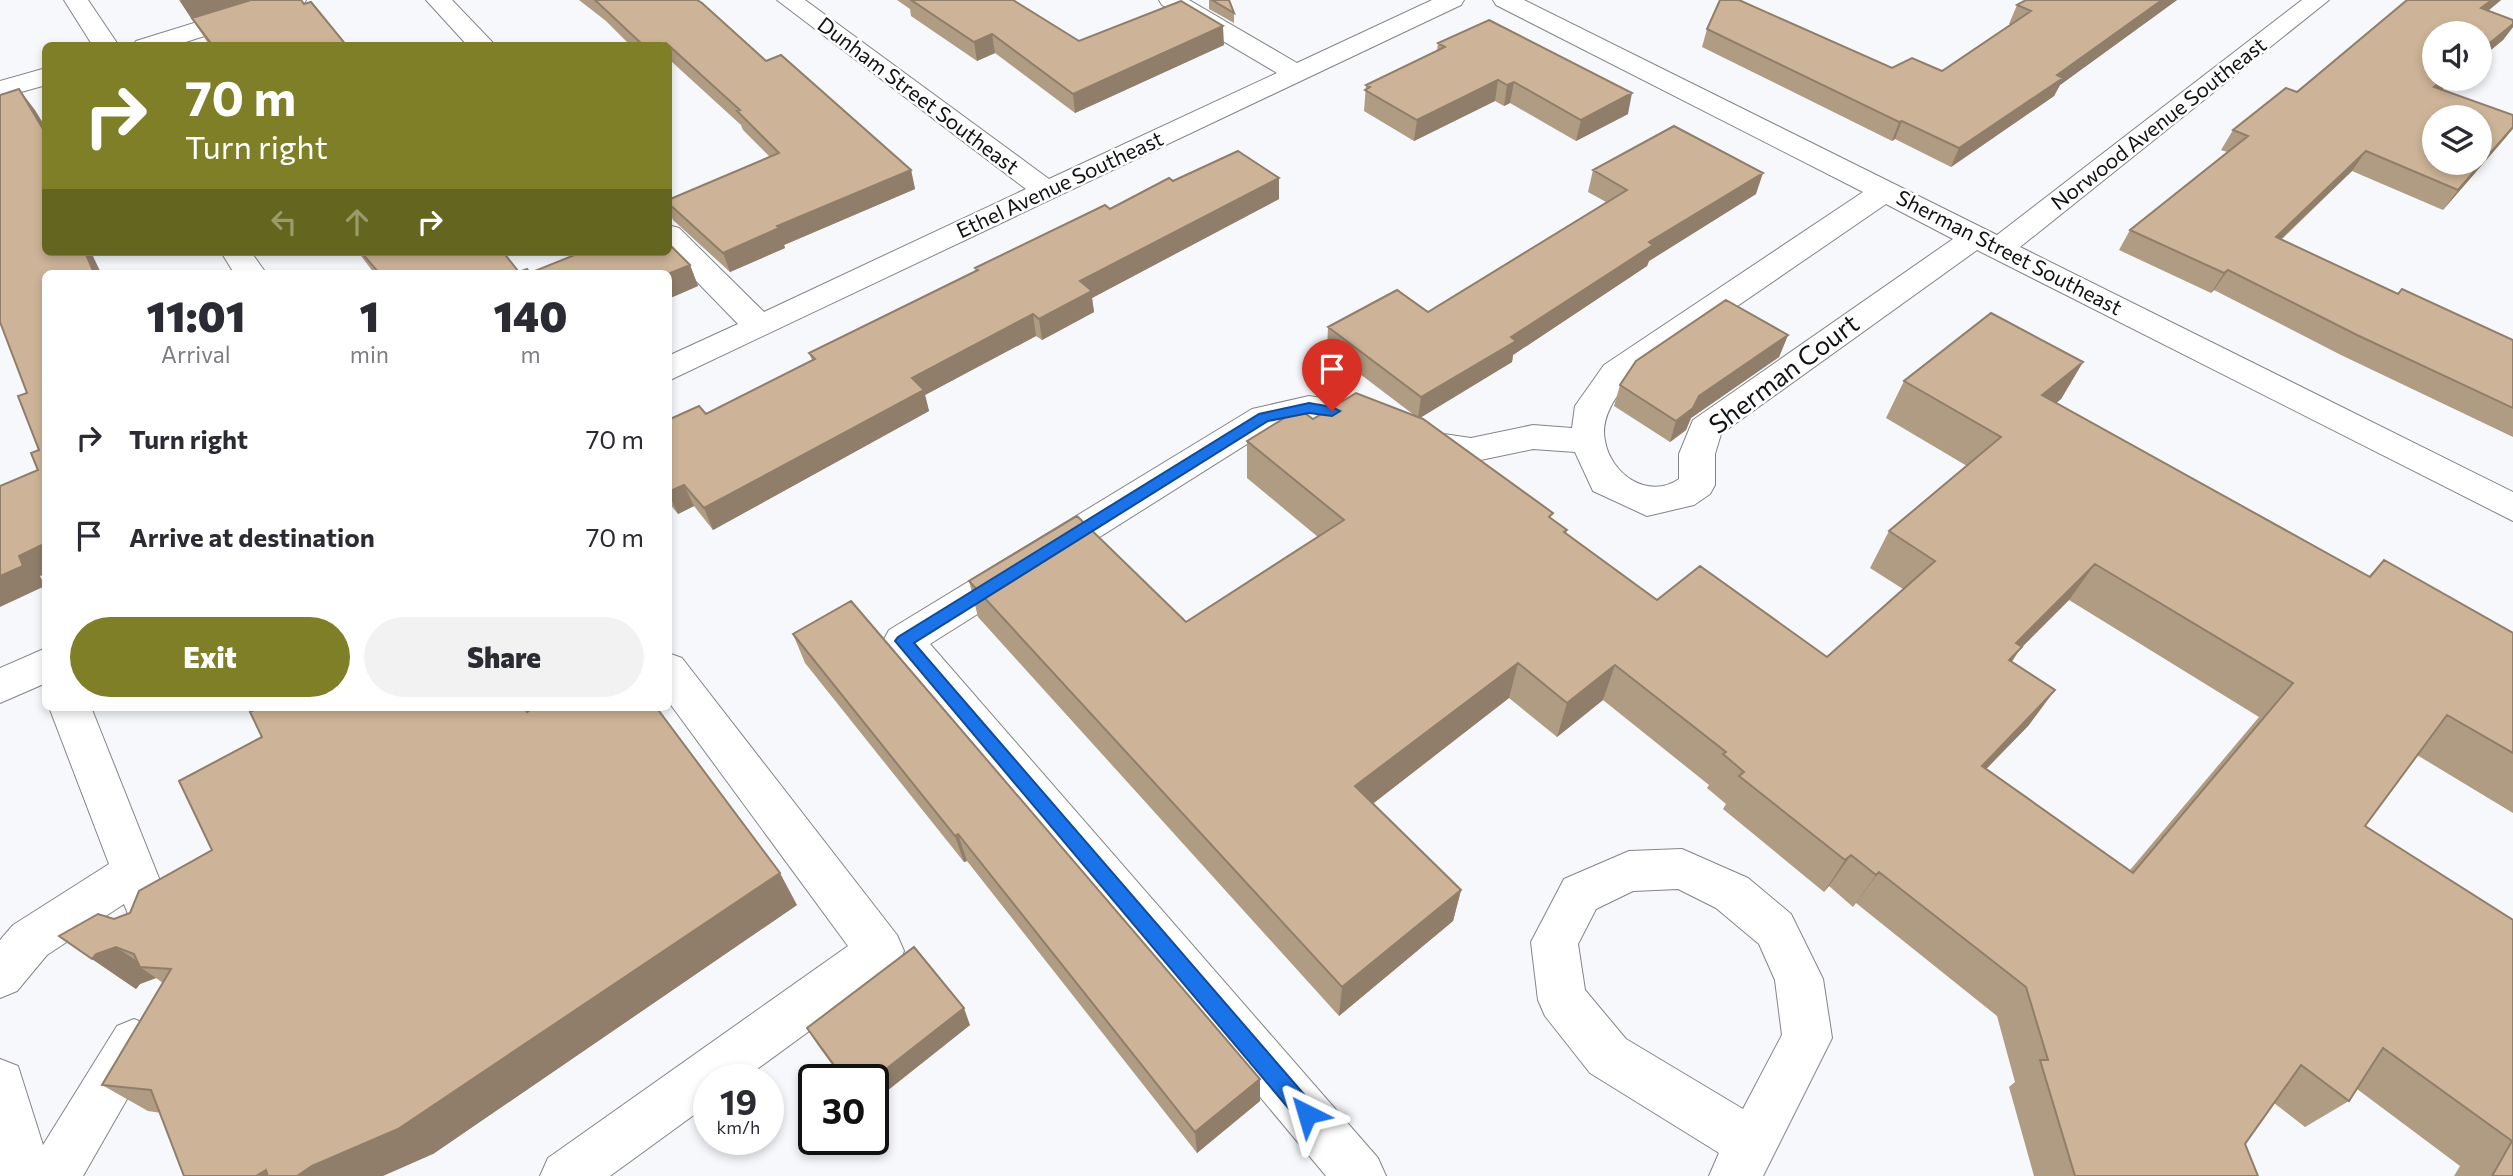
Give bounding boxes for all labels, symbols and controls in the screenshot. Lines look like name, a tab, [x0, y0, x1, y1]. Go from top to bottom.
street label: Dunham Street Southeast	[813, 11, 1024, 179]
map controls	[2422, 21, 2492, 175]
button: sound	[2422, 21, 2492, 91]
street label: Norwood Avenue Southeast	[2046, 31, 2271, 215]
text: 70 m	[185, 66, 296, 126]
icon: right	[70, 70, 161, 161]
button: layers	[2422, 105, 2492, 175]
street label: Ethel Avenue Southeast	[952, 125, 1167, 242]
text: Turn right	[185, 126, 328, 166]
street label: Sherman Street Southeast	[1893, 184, 2127, 320]
icon: left	[265, 203, 303, 241]
icon: ahead	[338, 203, 376, 241]
icon: right	[411, 203, 449, 241]
text: 11:01	[147, 289, 245, 341]
text: 1	[360, 289, 379, 341]
text: 140	[494, 289, 567, 341]
street label: Sherman Court	[1702, 306, 1864, 439]
pin	[1302, 339, 1362, 411]
text: Arrival	[161, 340, 231, 368]
text: min	[350, 340, 389, 368]
text: m	[520, 340, 541, 368]
icon: arrive	[1313, 350, 1351, 388]
icon: right	[70, 419, 108, 457]
text: Turn right	[129, 423, 248, 454]
text: 70 m	[586, 423, 644, 454]
icon: arrive	[70, 517, 108, 555]
text: Arrive at destination	[129, 521, 375, 552]
text: 70 m	[586, 521, 644, 552]
button: Exit	[70, 617, 350, 697]
button: Share	[364, 617, 644, 697]
speed limit sign: 30	[798, 1064, 889, 1155]
position arrow	[1270, 1077, 1344, 1151]
text: 19	[720, 1079, 757, 1122]
text: km/h	[717, 1116, 760, 1138]

